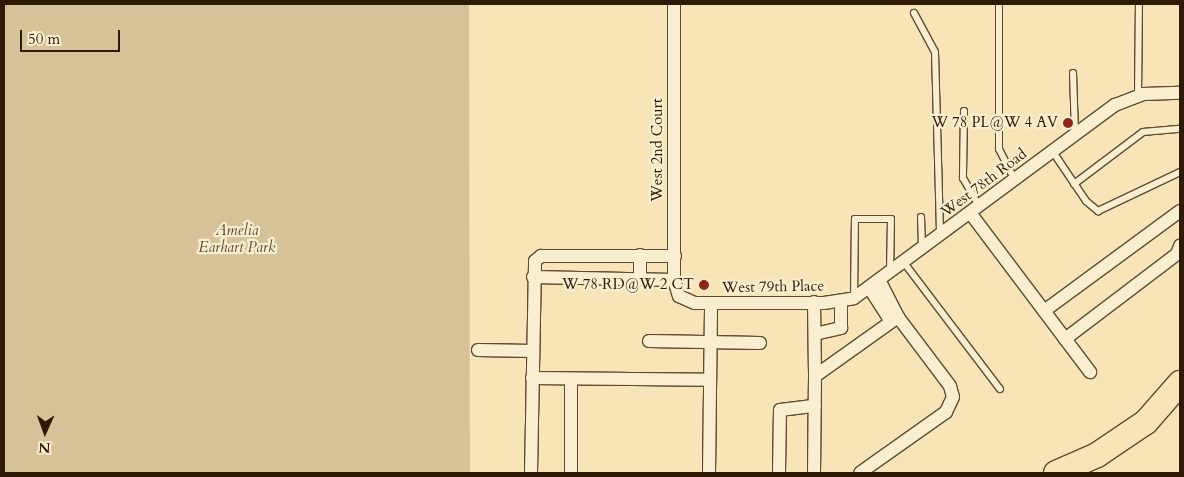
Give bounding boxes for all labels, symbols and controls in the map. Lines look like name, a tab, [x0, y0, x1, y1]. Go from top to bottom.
scale bar	[22, 20, 122, 52]
text: 50 m	[28, 29, 60, 49]
street label: West 2nd Court	[649, 98, 667, 202]
place label: W 78 PL@W 4 AV	[931, 114, 1058, 132]
marker: W 78 PL@W 4 AV	[1062, 117, 1074, 129]
street label: West 78th Road	[938, 145, 1030, 221]
park label: Amelia Earhart Park	[199, 221, 275, 256]
place label: W 78 RD@W 2 CT	[562, 276, 694, 294]
street label: West 79th Place	[722, 277, 824, 297]
marker: W 78 RD@W 2 CT	[698, 279, 710, 291]
north arrow	[20, 407, 70, 457]
text: N	[38, 438, 51, 457]

